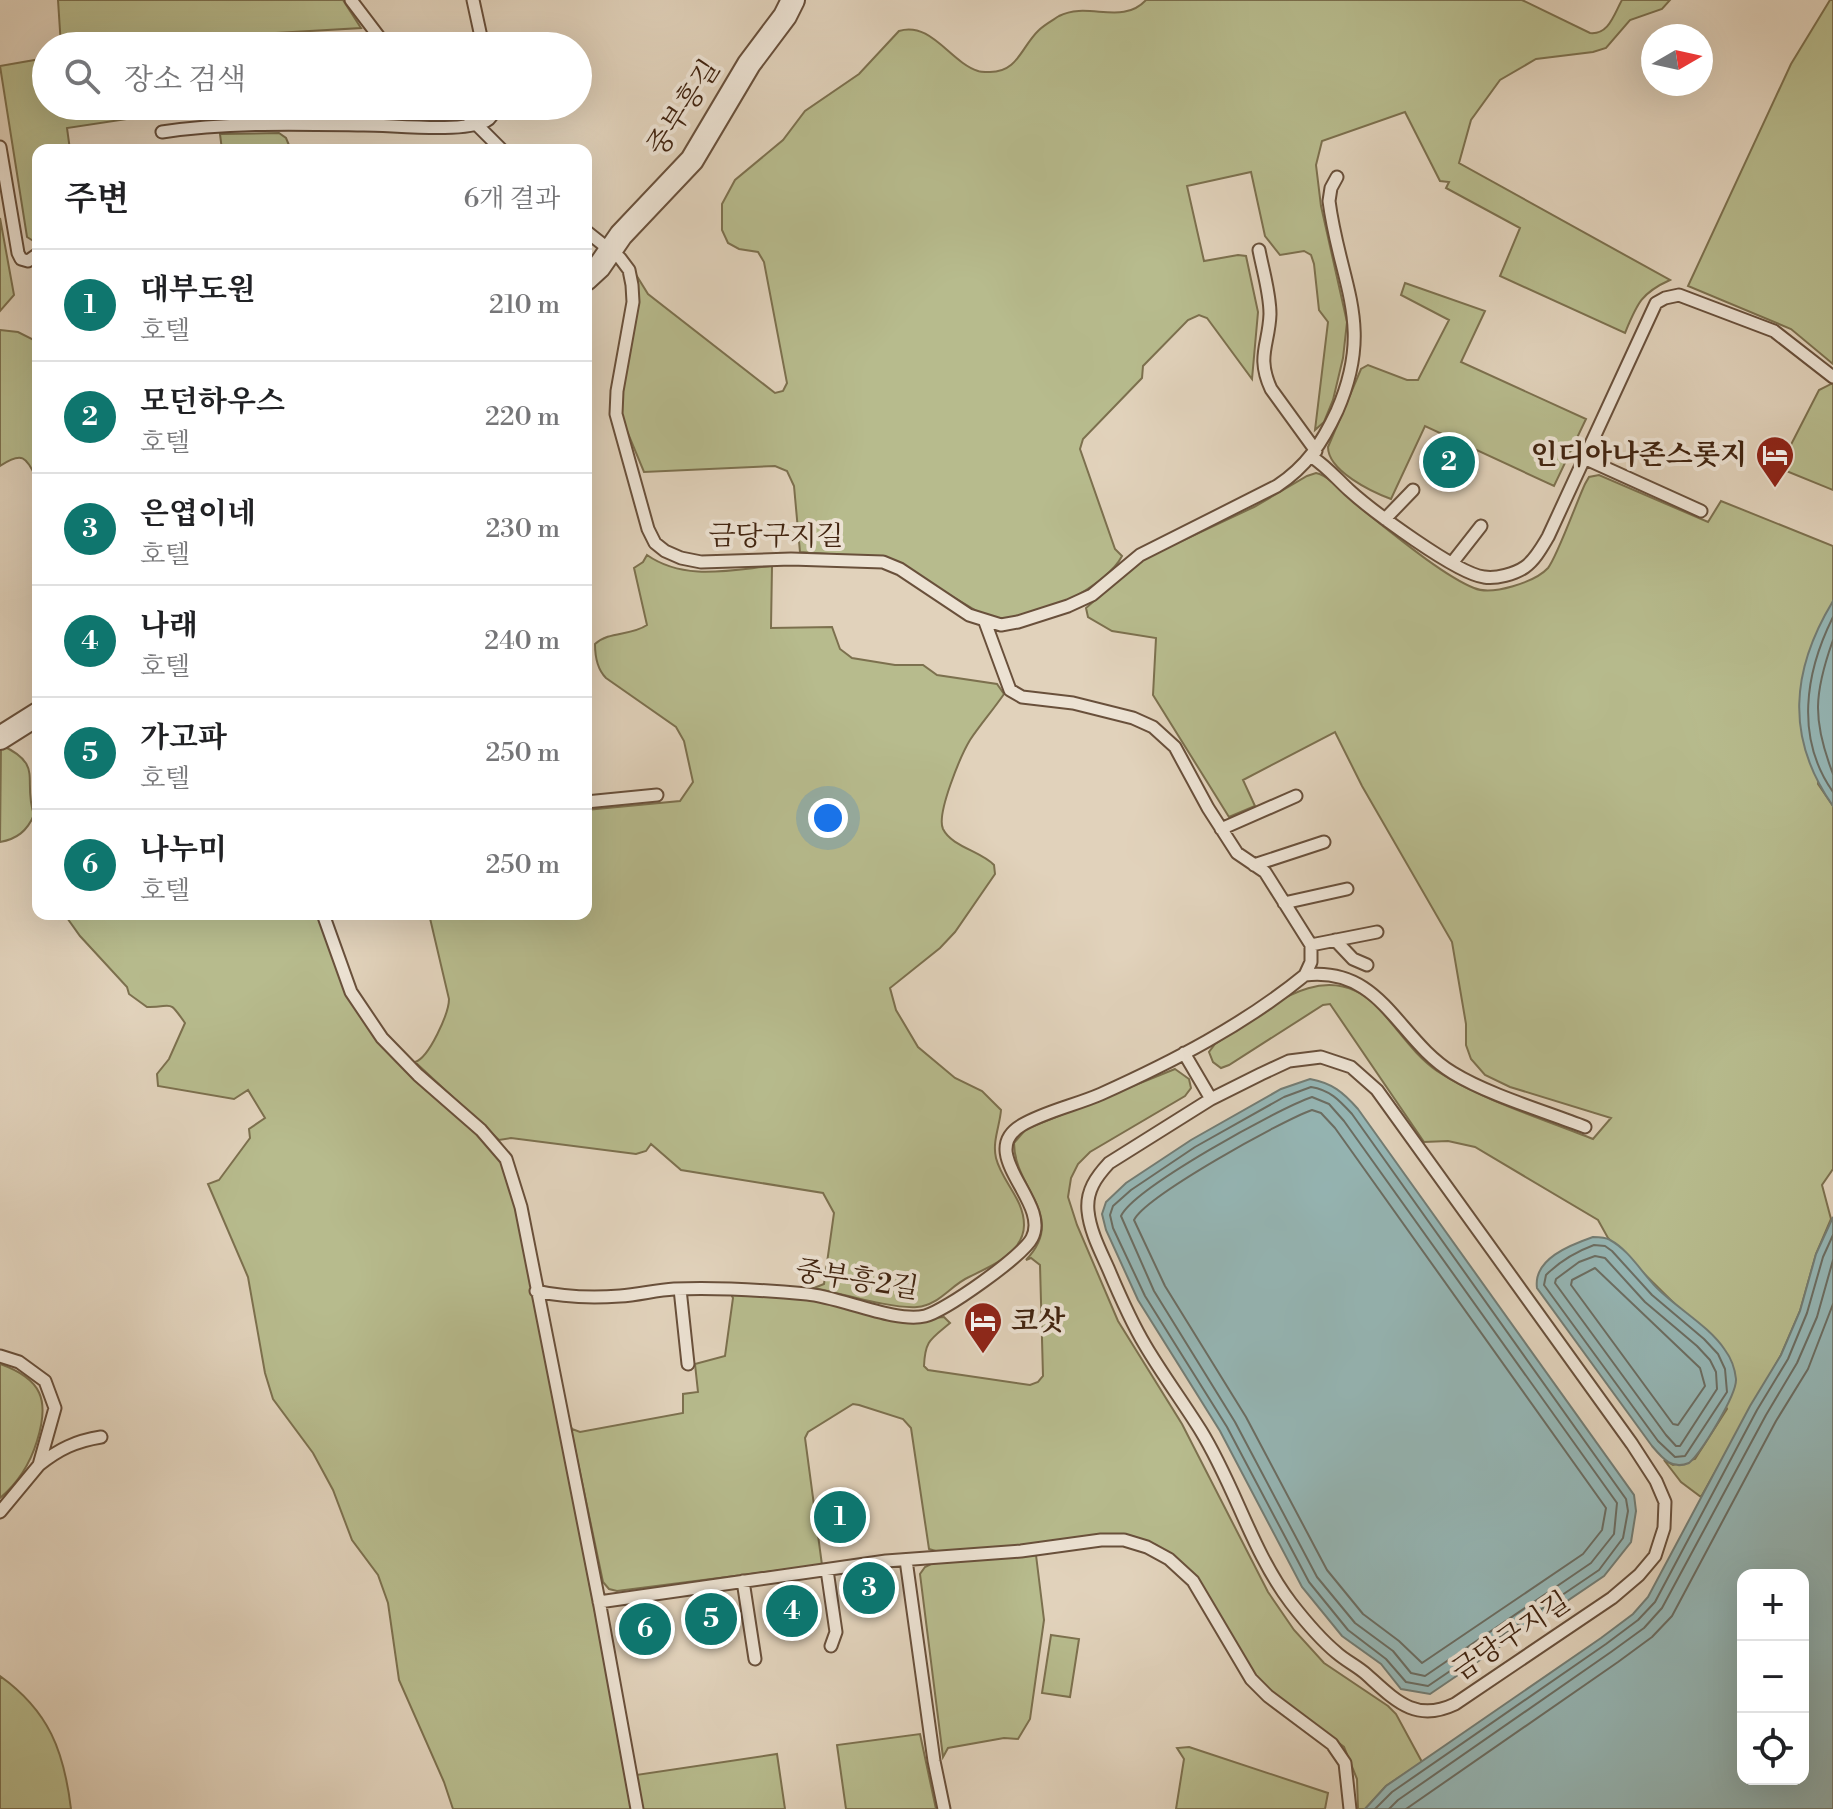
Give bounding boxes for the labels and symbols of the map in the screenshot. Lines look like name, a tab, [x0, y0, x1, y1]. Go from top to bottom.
north arrow	[1641, 24, 1713, 96]
street label: 중부흥길	[640, 53, 728, 163]
pin: 2	[1423, 432, 1475, 492]
hotel icon: 인디아나존스롯지	[1754, 434, 1796, 489]
place label: 인디아나존스롯지	[1531, 438, 1747, 473]
street label: 금당구지길	[708, 519, 844, 554]
your location	[808, 798, 848, 838]
street label: 중부흥2길	[793, 1253, 921, 1307]
hotel icon: 코삿	[962, 1300, 1004, 1355]
place label: 코삿	[1011, 1304, 1066, 1339]
pin: 1	[814, 1487, 866, 1547]
pin: 3	[843, 1558, 895, 1618]
pin: 4	[766, 1581, 818, 1641]
street label: 금당구지길	[1445, 1585, 1577, 1689]
pin: 5	[685, 1589, 737, 1649]
pin: 6	[619, 1599, 671, 1659]

